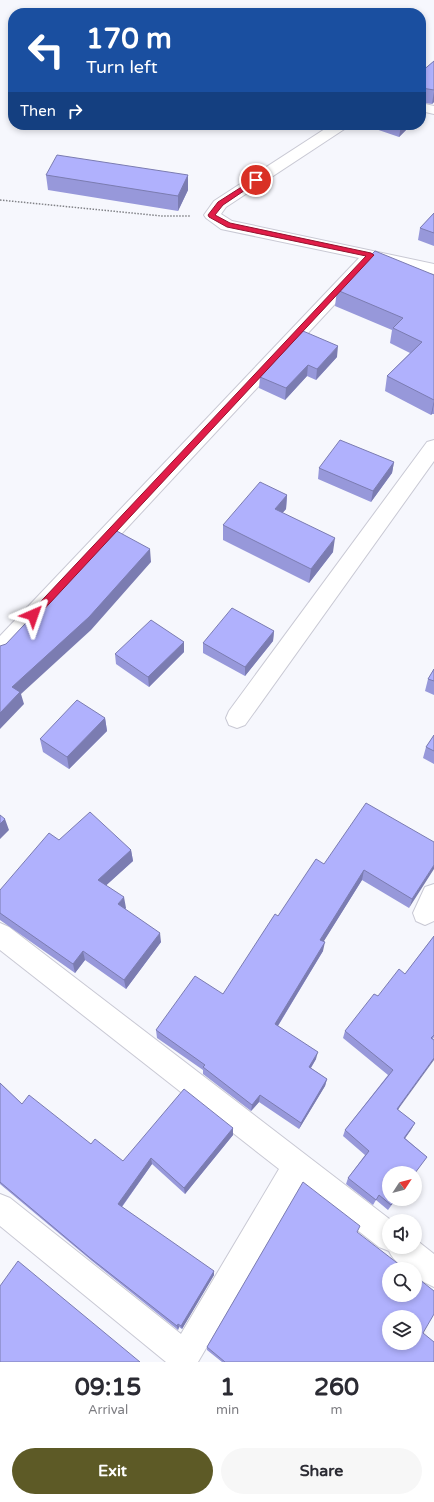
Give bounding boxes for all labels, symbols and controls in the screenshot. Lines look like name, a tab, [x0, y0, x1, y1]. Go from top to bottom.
text: 170 m	[86, 22, 172, 56]
icon: left	[20, 24, 72, 76]
text: Turn left	[86, 56, 158, 78]
icon: right	[64, 100, 86, 122]
text: Then	[20, 102, 56, 120]
pin	[239, 163, 273, 197]
icon: arrive	[245, 169, 267, 191]
position arrow	[12, 594, 54, 636]
north arrow	[382, 1166, 422, 1206]
map controls	[382, 1166, 422, 1350]
button: sound	[382, 1214, 422, 1254]
button: search	[382, 1262, 422, 1302]
button: layers	[382, 1310, 422, 1350]
text: 09:15	[75, 1373, 141, 1402]
text: 1	[220, 1373, 235, 1402]
text: 260	[314, 1373, 359, 1402]
text: Arrival	[88, 1402, 128, 1418]
text: min	[216, 1402, 239, 1418]
text: m	[331, 1402, 343, 1418]
button: Exit	[12, 1448, 213, 1494]
button: Share	[221, 1448, 422, 1494]

